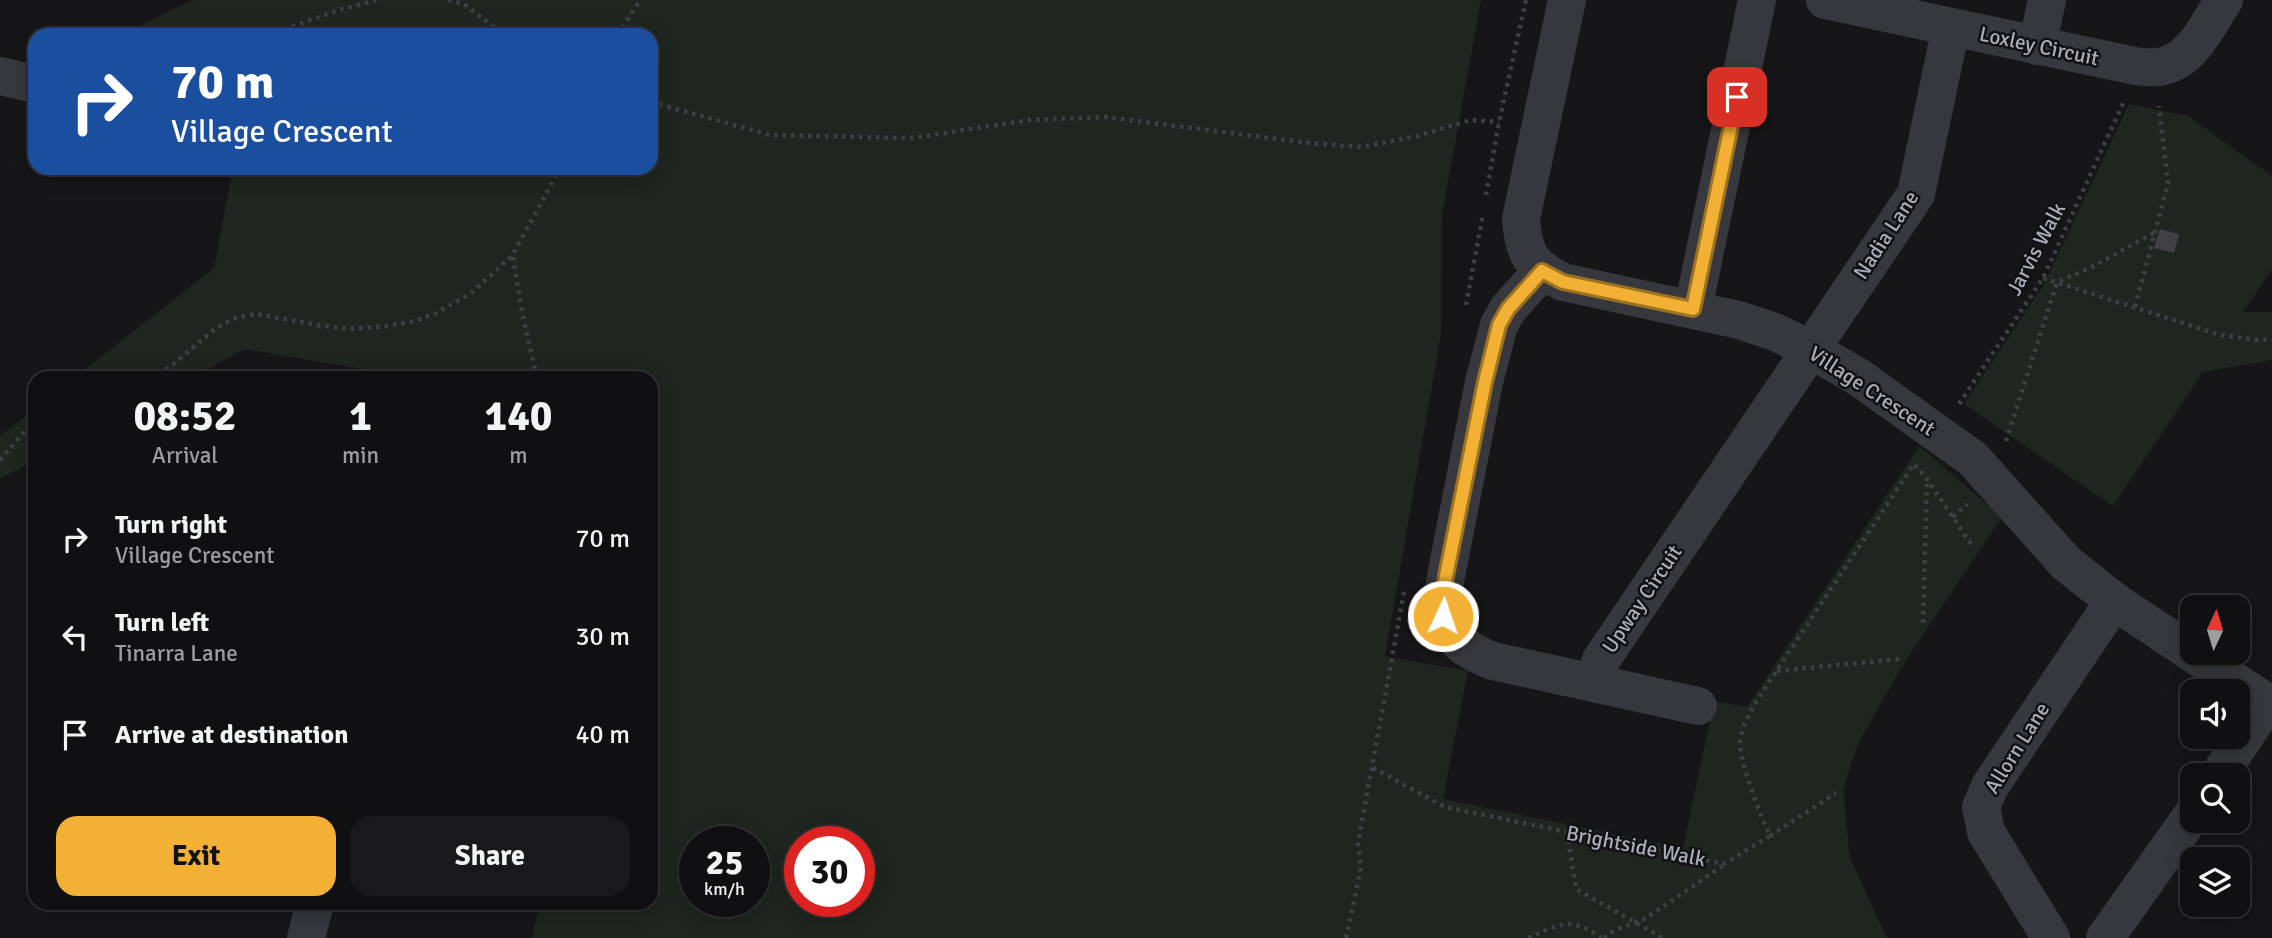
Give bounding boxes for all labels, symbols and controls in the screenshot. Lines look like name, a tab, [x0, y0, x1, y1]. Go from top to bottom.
street label: Loxley Circuit	[1977, 21, 2101, 71]
text: 70 m	[171, 52, 274, 112]
icon: right	[56, 56, 147, 147]
pin	[1707, 67, 1767, 127]
icon: arrive	[1718, 78, 1756, 116]
text: Village Crescent	[171, 112, 393, 151]
street label: Nadia Lane	[1848, 186, 1924, 284]
street label: Jarvis Walk	[2001, 198, 2071, 300]
street label: Village Crescent	[1804, 340, 1940, 442]
text: 08:52	[133, 391, 237, 442]
text: 1	[349, 391, 372, 442]
text: 140	[484, 391, 553, 442]
text: Arrival	[152, 441, 218, 470]
text: min	[342, 441, 379, 470]
text: m	[509, 441, 528, 470]
text: Turn right	[115, 509, 227, 541]
icon: right	[56, 520, 94, 558]
text: 70 m	[575, 523, 630, 555]
street label: Upway Circuit	[1596, 540, 1688, 658]
text: Village Crescent	[115, 541, 274, 570]
position arrow	[1406, 579, 1480, 653]
north arrow	[2180, 595, 2250, 665]
map controls	[2180, 595, 2250, 917]
text: Turn left	[115, 607, 209, 639]
icon: left	[56, 618, 94, 656]
text: 30 m	[575, 621, 630, 653]
text: Tinarra Lane	[115, 639, 238, 668]
button: sound	[2180, 679, 2250, 749]
street label: Allorn Lane	[1979, 698, 2055, 798]
icon: arrive	[56, 716, 94, 754]
text: Arrive at destination	[115, 719, 348, 751]
text: 40 m	[575, 719, 630, 751]
button: search	[2180, 763, 2250, 833]
button: Exit	[56, 816, 336, 896]
button: Share	[350, 816, 630, 896]
street label: Brightside Walk	[1564, 820, 1708, 872]
speed limit sign: 30	[784, 826, 875, 917]
text: 25	[706, 841, 743, 884]
button: layers	[2180, 847, 2250, 917]
text: km/h	[704, 878, 745, 900]

